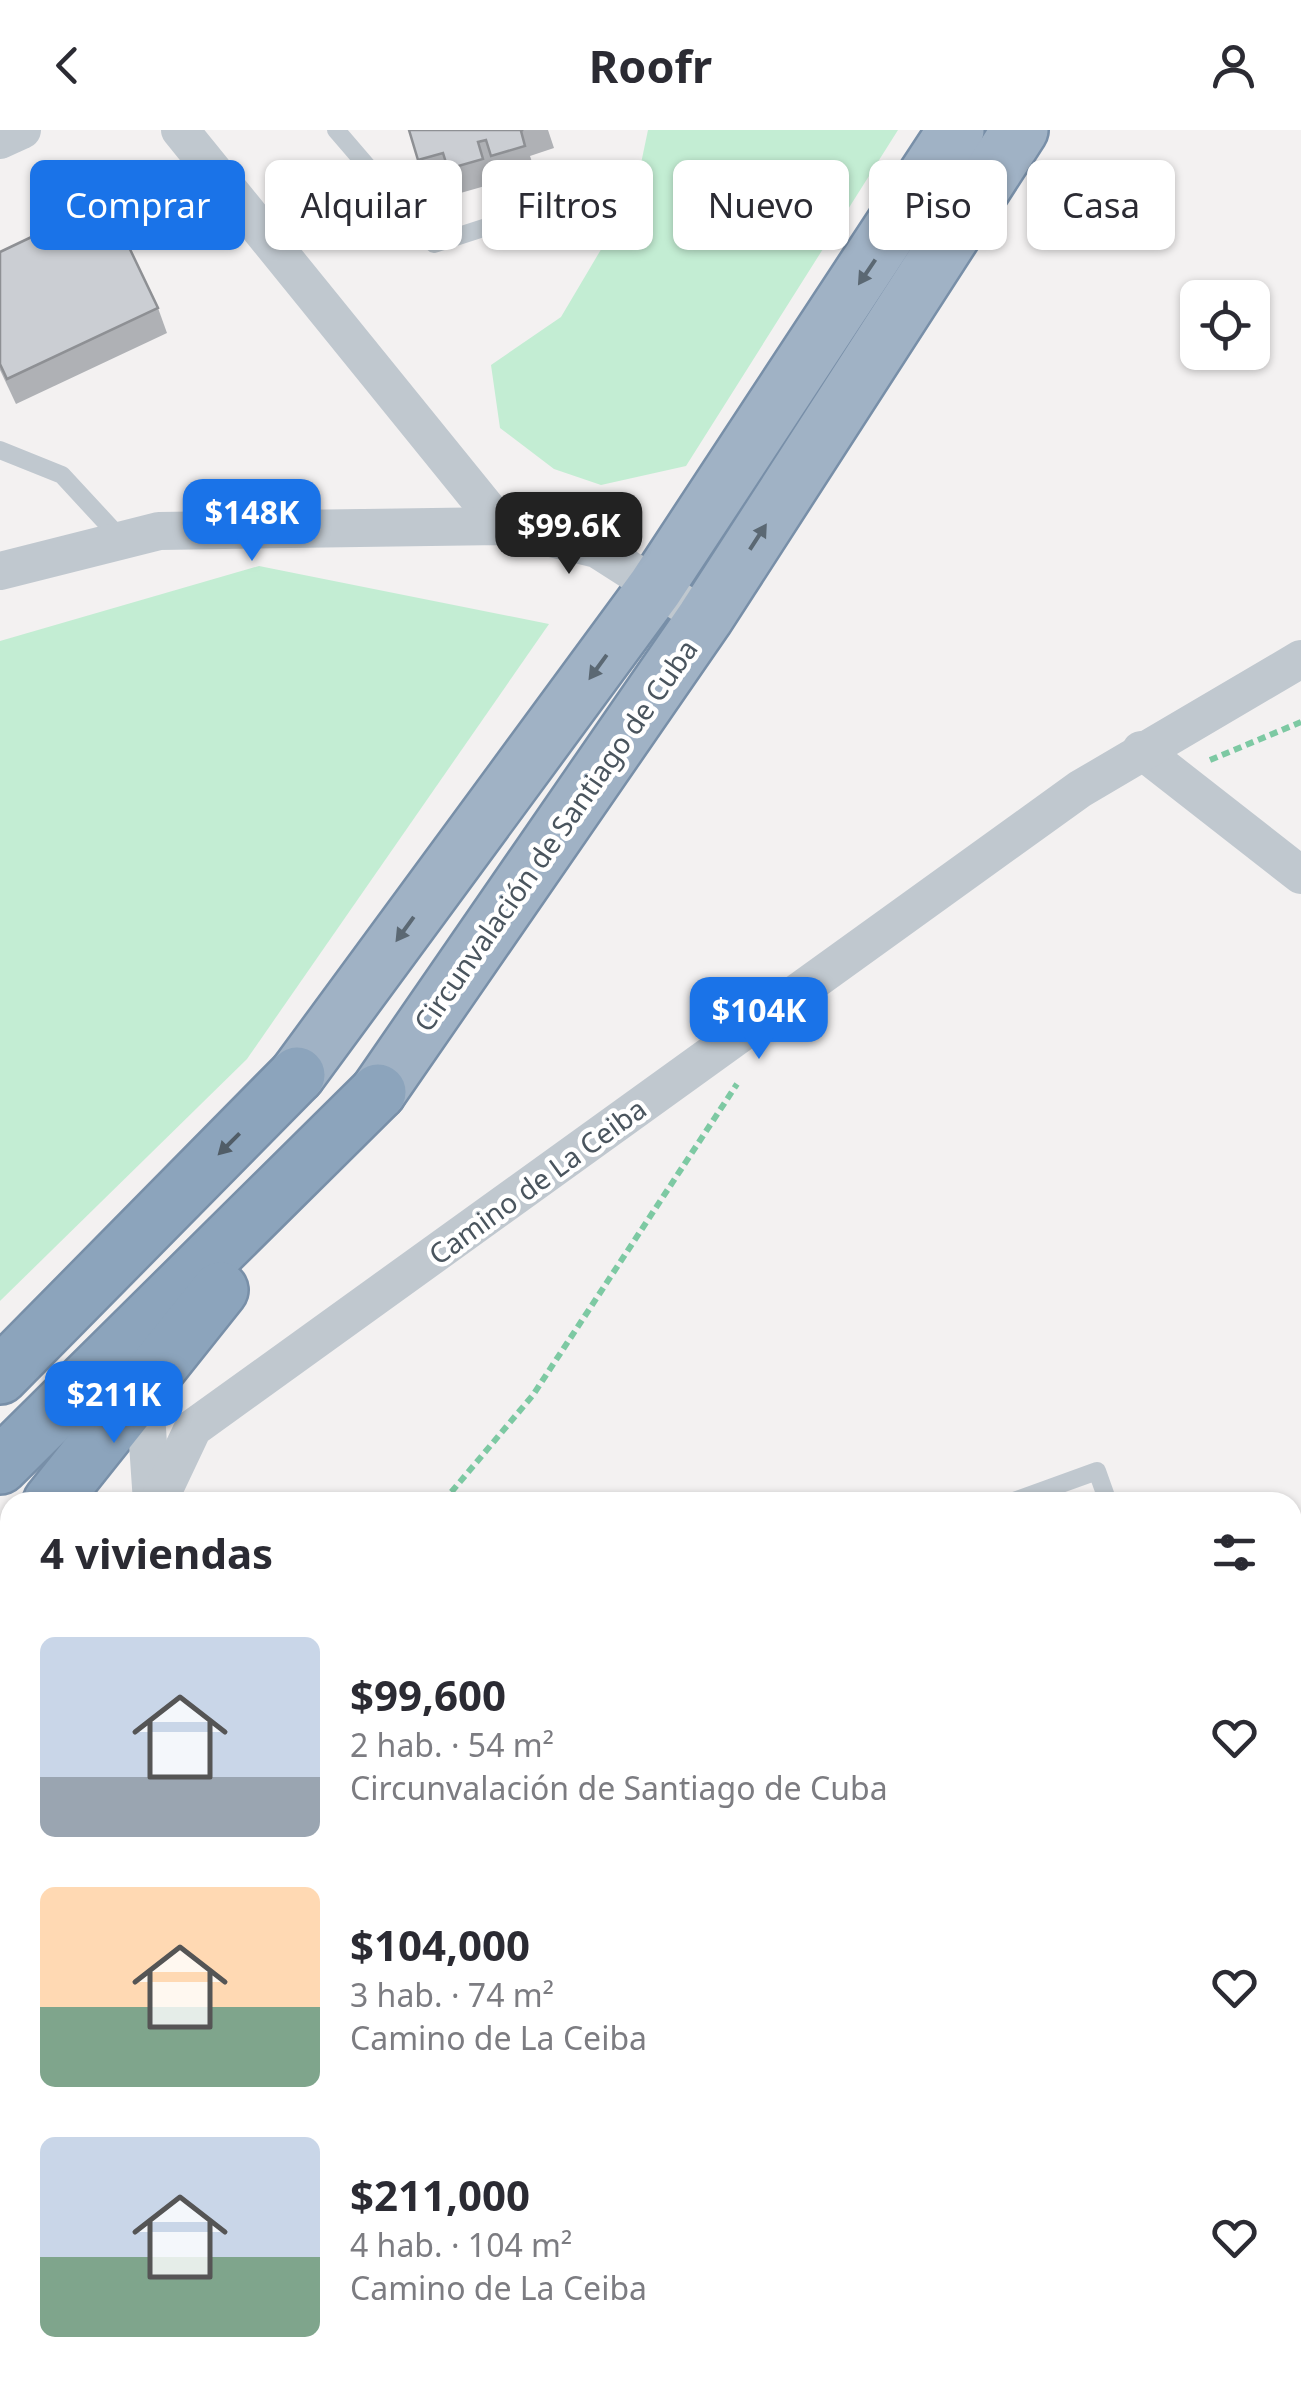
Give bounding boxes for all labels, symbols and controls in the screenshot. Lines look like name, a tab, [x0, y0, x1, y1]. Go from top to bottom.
text: Roofr	[589, 35, 712, 96]
icon: back	[40, 38, 95, 93]
icon: person	[1206, 38, 1261, 93]
chip: Comprar	[30, 160, 245, 250]
chip: Alquilar	[265, 160, 462, 250]
chip: Filtros	[482, 160, 653, 250]
chip: Nuevo	[673, 160, 849, 250]
chip: Piso	[869, 160, 1007, 250]
chip: Casa	[1027, 160, 1175, 250]
one-way arrow	[858, 258, 877, 285]
map controls	[1180, 280, 1270, 370]
button: locate	[1180, 280, 1270, 370]
pin: $148K	[182, 479, 322, 564]
text: $148K	[205, 490, 299, 533]
pin: $99.6K	[488, 492, 650, 577]
text: $99.6K	[517, 503, 621, 546]
one-way arrow	[749, 523, 767, 550]
street label: Circunvalación de Santiago de Cuba	[405, 631, 705, 1039]
one-way arrow	[588, 654, 608, 680]
one-way arrow	[396, 916, 415, 942]
pin: $104K	[689, 977, 829, 1062]
text: $104K	[712, 988, 806, 1031]
street label: Camino de La Ceiba	[421, 1089, 653, 1273]
one-way arrow	[217, 1132, 241, 1156]
pin: $211K	[44, 1361, 184, 1446]
text: $211K	[67, 1372, 161, 1415]
text: 4 viviendas	[40, 1524, 273, 1581]
icon: filters	[1207, 1525, 1262, 1580]
text: $99,600	[350, 1666, 506, 1723]
icon: home	[120, 1677, 240, 1797]
icon: heart	[1207, 1710, 1262, 1765]
text: 2 hab. · 54 m²	[350, 1723, 554, 1766]
text: Circunvalación de Santiago de Cuba	[350, 1766, 888, 1809]
text: $104,000	[350, 1916, 530, 1973]
icon: home	[120, 1927, 240, 2047]
icon: heart	[1207, 1960, 1262, 2015]
text: 3 hab. · 74 m²	[350, 1973, 554, 2016]
text: Camino de La Ceiba	[350, 2016, 647, 2059]
text: $211,000	[350, 2166, 530, 2223]
icon: home	[120, 2177, 240, 2297]
icon: heart	[1207, 2210, 1262, 2265]
text: 4 hab. · 104 m²	[350, 2223, 572, 2266]
text: Camino de La Ceiba	[350, 2266, 647, 2309]

